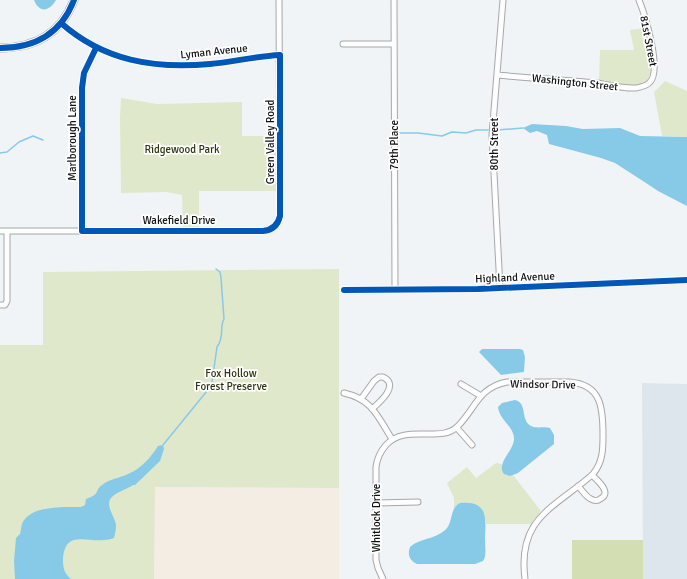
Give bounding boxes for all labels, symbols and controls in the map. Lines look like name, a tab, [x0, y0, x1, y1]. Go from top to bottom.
street label: 81st Street	[637, 15, 660, 68]
street label: Lyman Avenue	[180, 42, 248, 61]
street label: Washington Street	[531, 72, 619, 94]
street label: Marlborough Lane	[66, 95, 79, 181]
street label: Green Valley Road	[264, 100, 277, 184]
street label: 80th Street	[488, 117, 501, 170]
street label: 79th Place	[388, 120, 401, 170]
park label: Ridgewood Park	[144, 143, 220, 156]
street label: Wakefield Drive	[142, 214, 216, 227]
street label: Highland Avenue	[475, 270, 555, 285]
park label: Fox Hollow Forest Preserve	[195, 367, 267, 393]
street label: Windsor Drive	[510, 377, 576, 392]
street label: Whitlock Drive	[370, 484, 383, 552]

